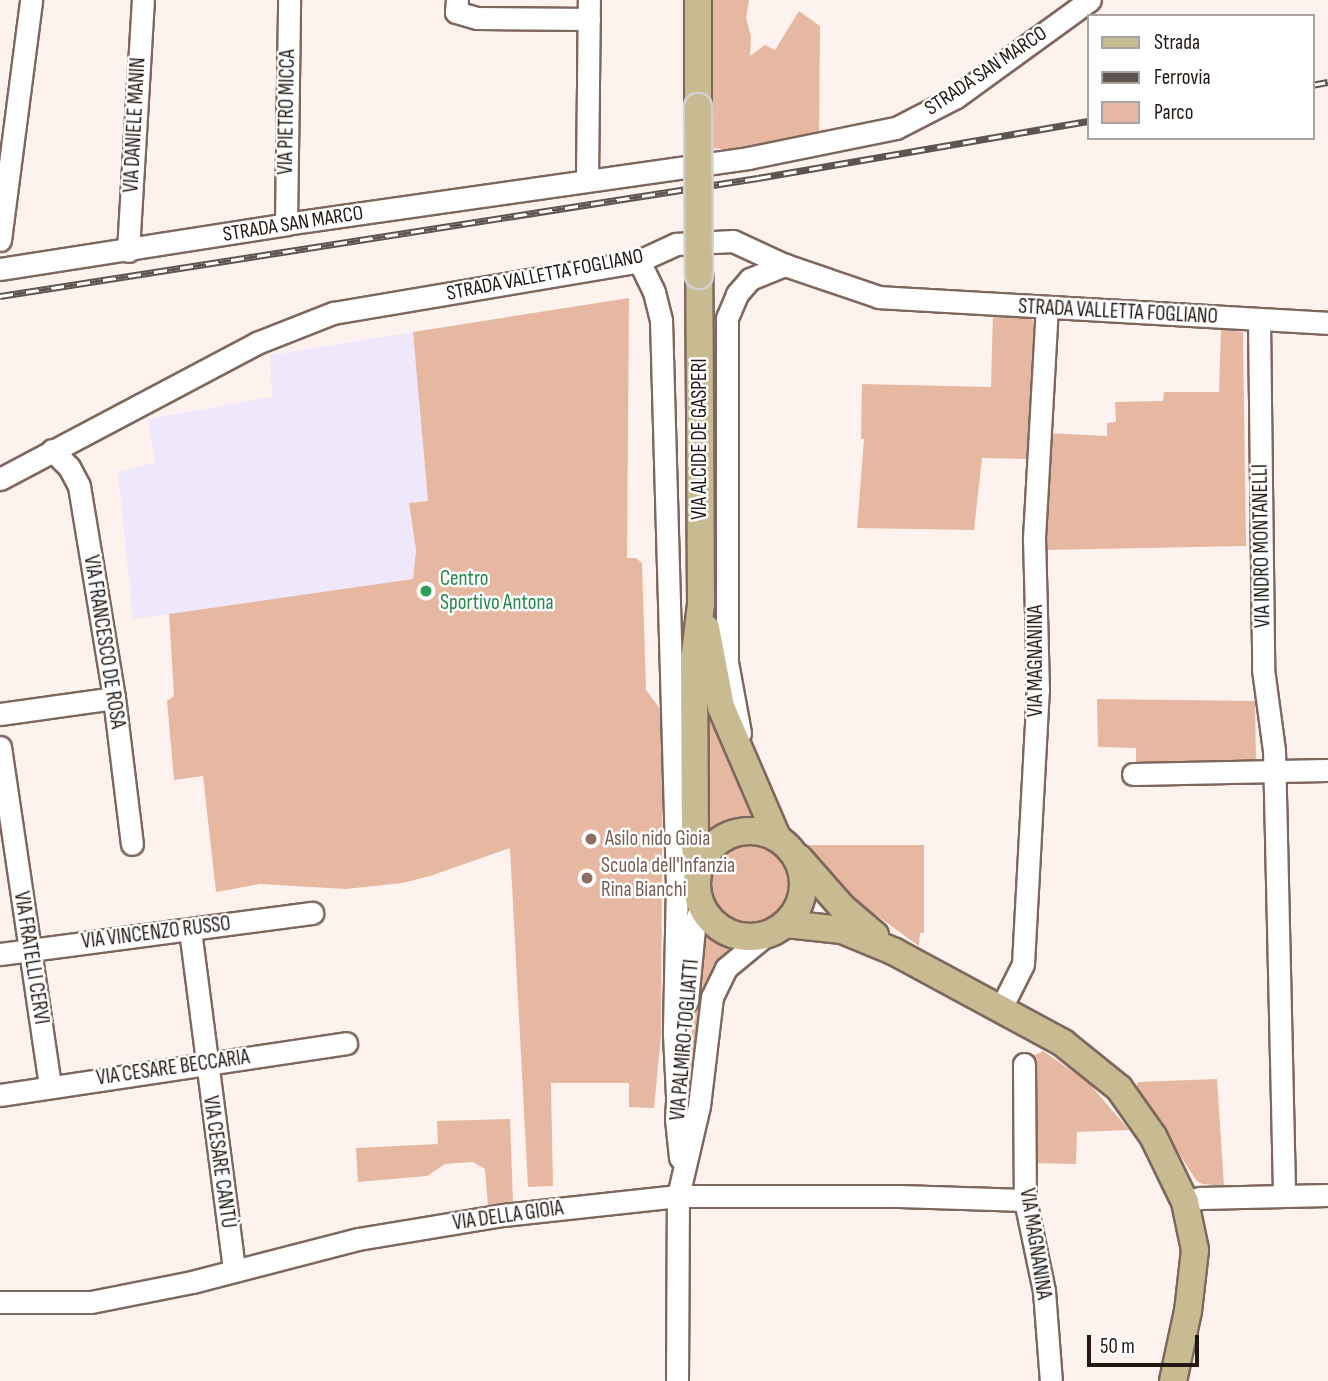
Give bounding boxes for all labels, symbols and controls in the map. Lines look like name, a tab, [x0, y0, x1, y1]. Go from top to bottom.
legend	[1086, 14, 1314, 140]
street label: STRADA SAN MARCO	[920, 21, 1052, 121]
text: Strada	[1154, 30, 1200, 55]
street label: VIA PIETRO MICCA	[273, 49, 301, 175]
street label: VIA DANIELE MANIN	[119, 57, 151, 193]
text: Ferrovia	[1154, 65, 1211, 90]
text: Parco	[1154, 100, 1193, 125]
street label: STRADA SAN MARCO	[221, 200, 365, 248]
street label: STRADA VALLETTA FOGLIANO	[445, 244, 645, 306]
street label: STRADA VALLETTA FOGLIANO	[1018, 294, 1218, 330]
street label: VIA ALCIDE DE GASPERI	[687, 358, 713, 520]
street label: VIA INDRO MONTANELLI	[1248, 464, 1276, 628]
street label: VIA FRANCESCO DE ROSA	[78, 554, 130, 730]
place label: Centro Sportivo Antona	[440, 566, 554, 616]
marker: Centro Sportivo Antona	[418, 583, 434, 599]
street label: VIA MAGNANINA	[1023, 605, 1049, 717]
place label: Asilo nido Gioia	[605, 826, 710, 852]
marker: Asilo nido Gioia	[583, 831, 599, 847]
place label: Scuola dell'Infanzia Rina Bianchi	[601, 853, 735, 903]
marker: Scuola dell'Infanzia Rina Bianchi	[579, 870, 595, 886]
street label: VIA FRATELLI CERVI	[8, 890, 54, 1026]
street label: VIA VINCENZO RUSSO	[80, 911, 232, 955]
street label: VIA PALMIRO TOGLIATTI	[665, 958, 705, 1122]
street label: VIA CESARE BECCARIA	[95, 1045, 251, 1091]
street label: VIA CESARE CANTÙ	[197, 1094, 241, 1230]
street label: VIA MAGNANINA	[1014, 1187, 1056, 1301]
street label: VIA DELLA GIOIA	[451, 1196, 565, 1236]
scale bar	[1090, 1322, 1202, 1366]
text: 50 m	[1100, 1334, 1135, 1359]

